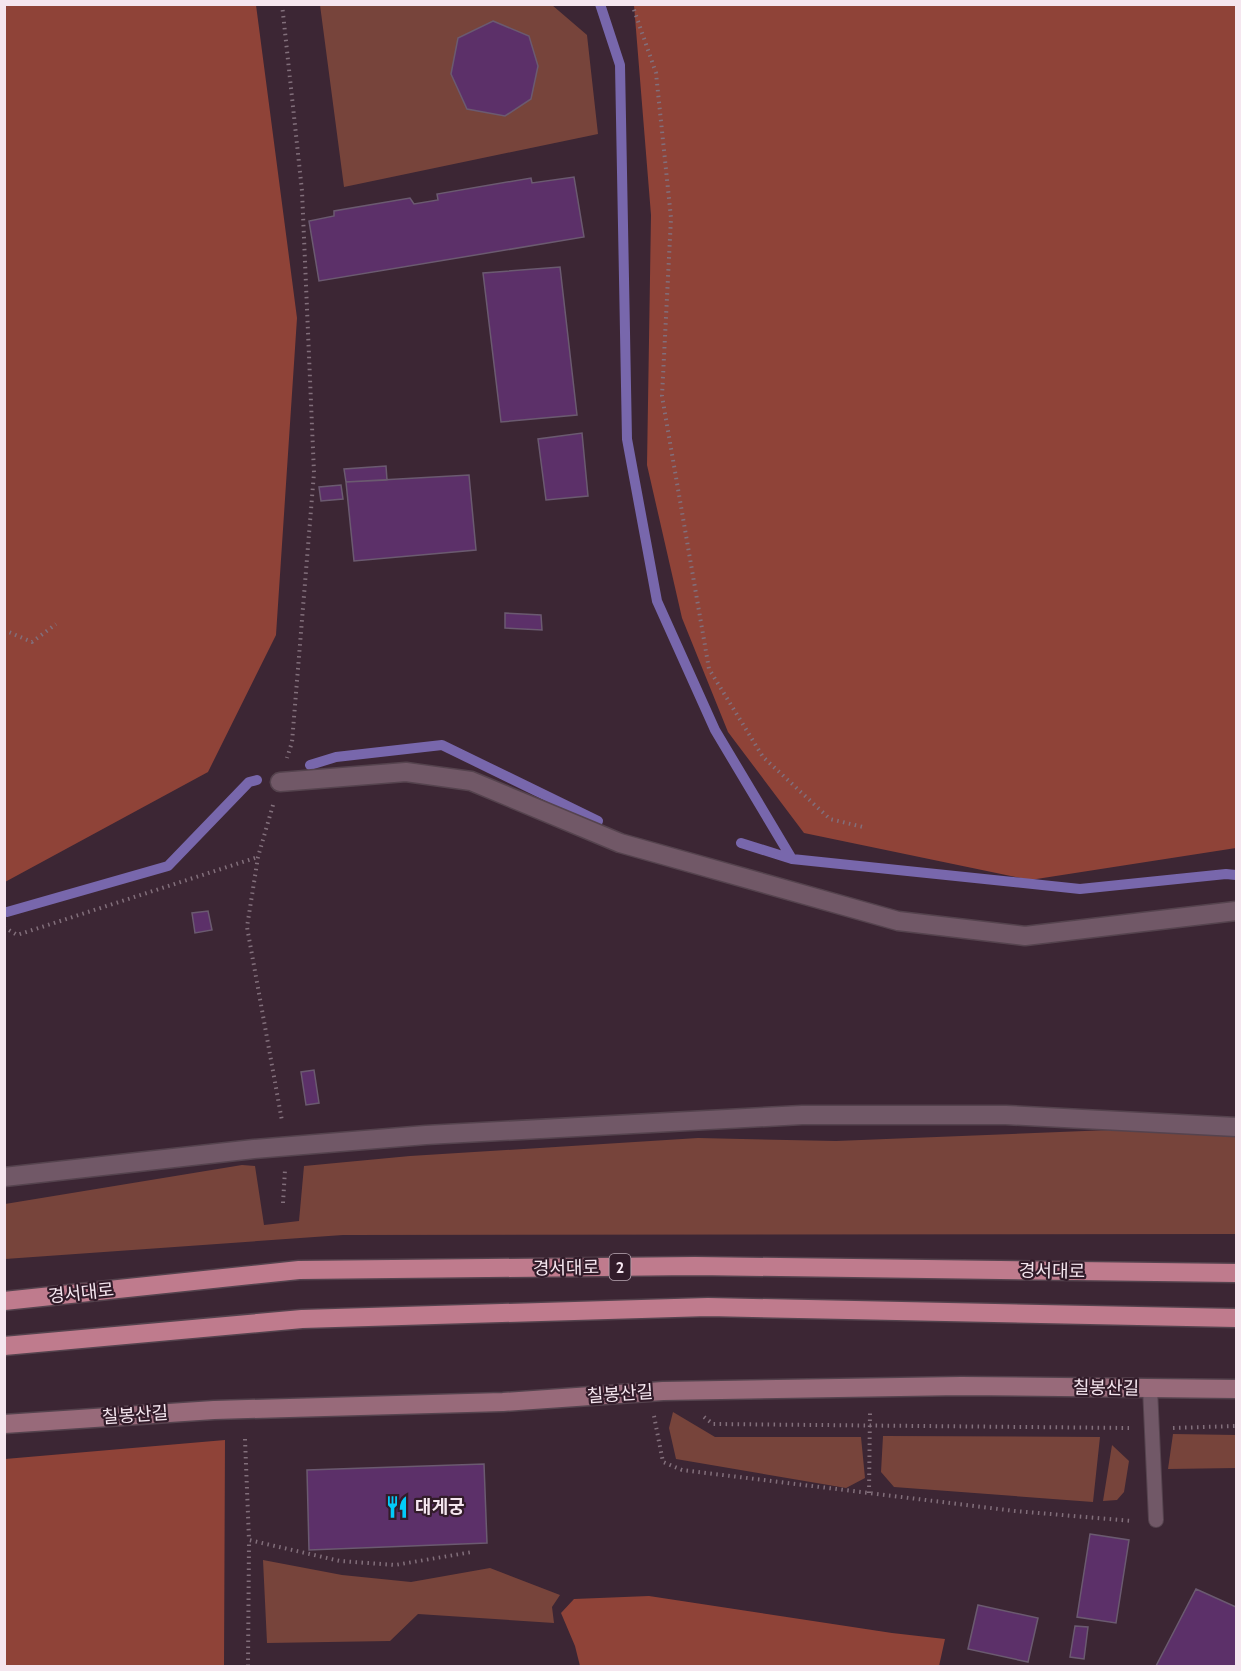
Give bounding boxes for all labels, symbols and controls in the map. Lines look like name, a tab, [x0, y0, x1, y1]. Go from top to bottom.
road number: 2	[610, 1254, 630, 1280]
street label: 경서대로	[533, 1256, 599, 1280]
street label: 경서대로	[1019, 1259, 1085, 1283]
street label: 경서대로	[47, 1279, 115, 1307]
street label: 칠봉산길	[1073, 1376, 1139, 1400]
street label: 칠봉산길	[586, 1381, 654, 1407]
street label: 칠봉산길	[101, 1402, 169, 1428]
restaurant icon: 대게궁	[384, 1494, 410, 1520]
place label: 대게궁	[415, 1496, 465, 1518]

